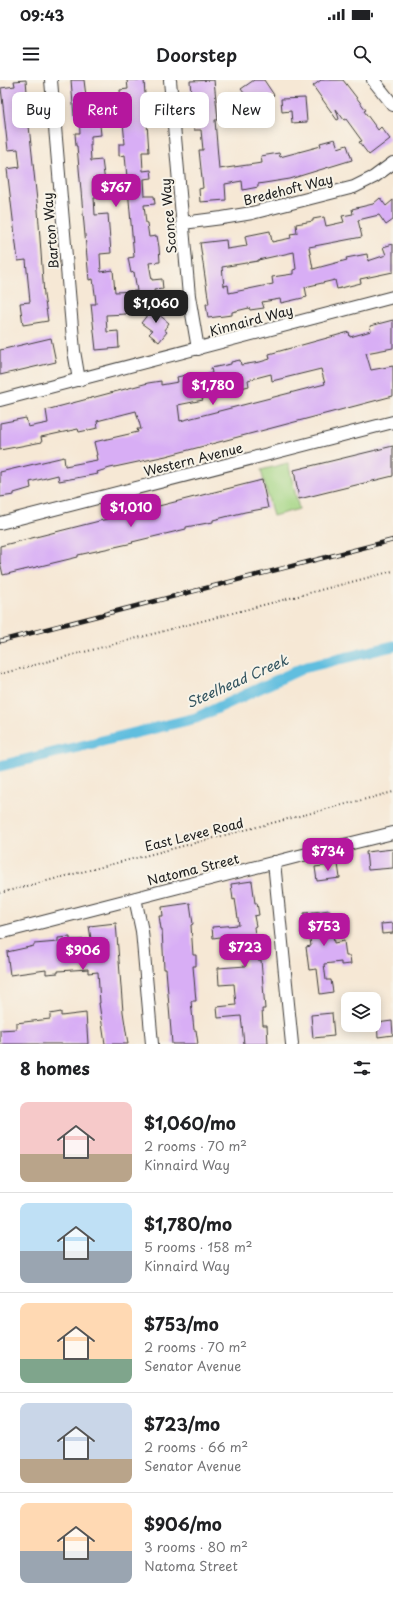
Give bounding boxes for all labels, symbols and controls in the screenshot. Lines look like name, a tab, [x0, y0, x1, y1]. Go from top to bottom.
text: 09:43	[20, 3, 64, 26]
text: Doorstep	[156, 41, 237, 68]
icon: menu	[20, 43, 42, 65]
icon: search	[351, 43, 373, 65]
chip: Buy	[12, 92, 65, 128]
chip: Rent	[73, 92, 132, 128]
chip: Filters	[140, 92, 209, 128]
chip: New	[217, 92, 275, 128]
street label: Bredehoft Way	[241, 169, 335, 209]
pin: $767	[92, 174, 140, 208]
text: $767	[101, 177, 131, 196]
street label: Sconce Way	[155, 177, 181, 255]
street label: Barton Way	[37, 192, 63, 270]
pin: $1,060	[123, 290, 189, 324]
text: $1,060	[133, 293, 179, 312]
street label: Kinnaird Way	[207, 300, 295, 340]
pin: $1,780	[180, 372, 246, 406]
text: $1,780	[192, 375, 234, 394]
street label: Western Avenue	[142, 438, 244, 480]
pin: $1,010	[98, 494, 164, 528]
text: $1,010	[110, 497, 152, 516]
water label: Steelhead Creek	[183, 649, 293, 713]
street label: East Levee Road	[143, 813, 245, 855]
pin: $734	[304, 838, 352, 872]
text: $734	[311, 841, 345, 860]
street label: Natoma Street	[145, 848, 241, 890]
pin: $753	[300, 913, 348, 947]
text: $753	[308, 916, 340, 935]
pin: $723	[221, 934, 269, 968]
pin: $906	[59, 937, 107, 971]
text: $723	[228, 937, 262, 956]
text: $906	[66, 940, 100, 959]
map controls	[341, 992, 381, 1032]
button: layers	[341, 992, 381, 1032]
text: 8 homes	[20, 1055, 90, 1081]
icon: filters	[351, 1057, 373, 1079]
text: $1,060/mo	[144, 1110, 236, 1136]
icon: home	[52, 1118, 100, 1166]
text: 2 rooms · 70 m²	[144, 1136, 247, 1155]
text: Kinnaird Way	[144, 1155, 230, 1174]
text: $1,780/mo	[144, 1211, 232, 1237]
icon: home	[52, 1219, 100, 1267]
text: 5 rooms · 158 m²	[144, 1237, 252, 1256]
text: Kinnaird Way	[144, 1256, 230, 1275]
text: $753/mo	[144, 1311, 219, 1337]
icon: home	[52, 1319, 100, 1367]
text: 2 rooms · 70 m²	[144, 1337, 247, 1356]
text: Senator Avenue	[144, 1356, 241, 1375]
text: $723/mo	[144, 1411, 220, 1437]
icon: home	[52, 1419, 100, 1467]
text: 2 rooms · 66 m²	[144, 1437, 248, 1456]
text: Senator Avenue	[144, 1456, 241, 1475]
text: $906/mo	[144, 1511, 222, 1537]
icon: home	[52, 1519, 100, 1567]
text: 3 rooms · 80 m²	[144, 1537, 248, 1556]
text: Natoma Street	[144, 1556, 238, 1575]

